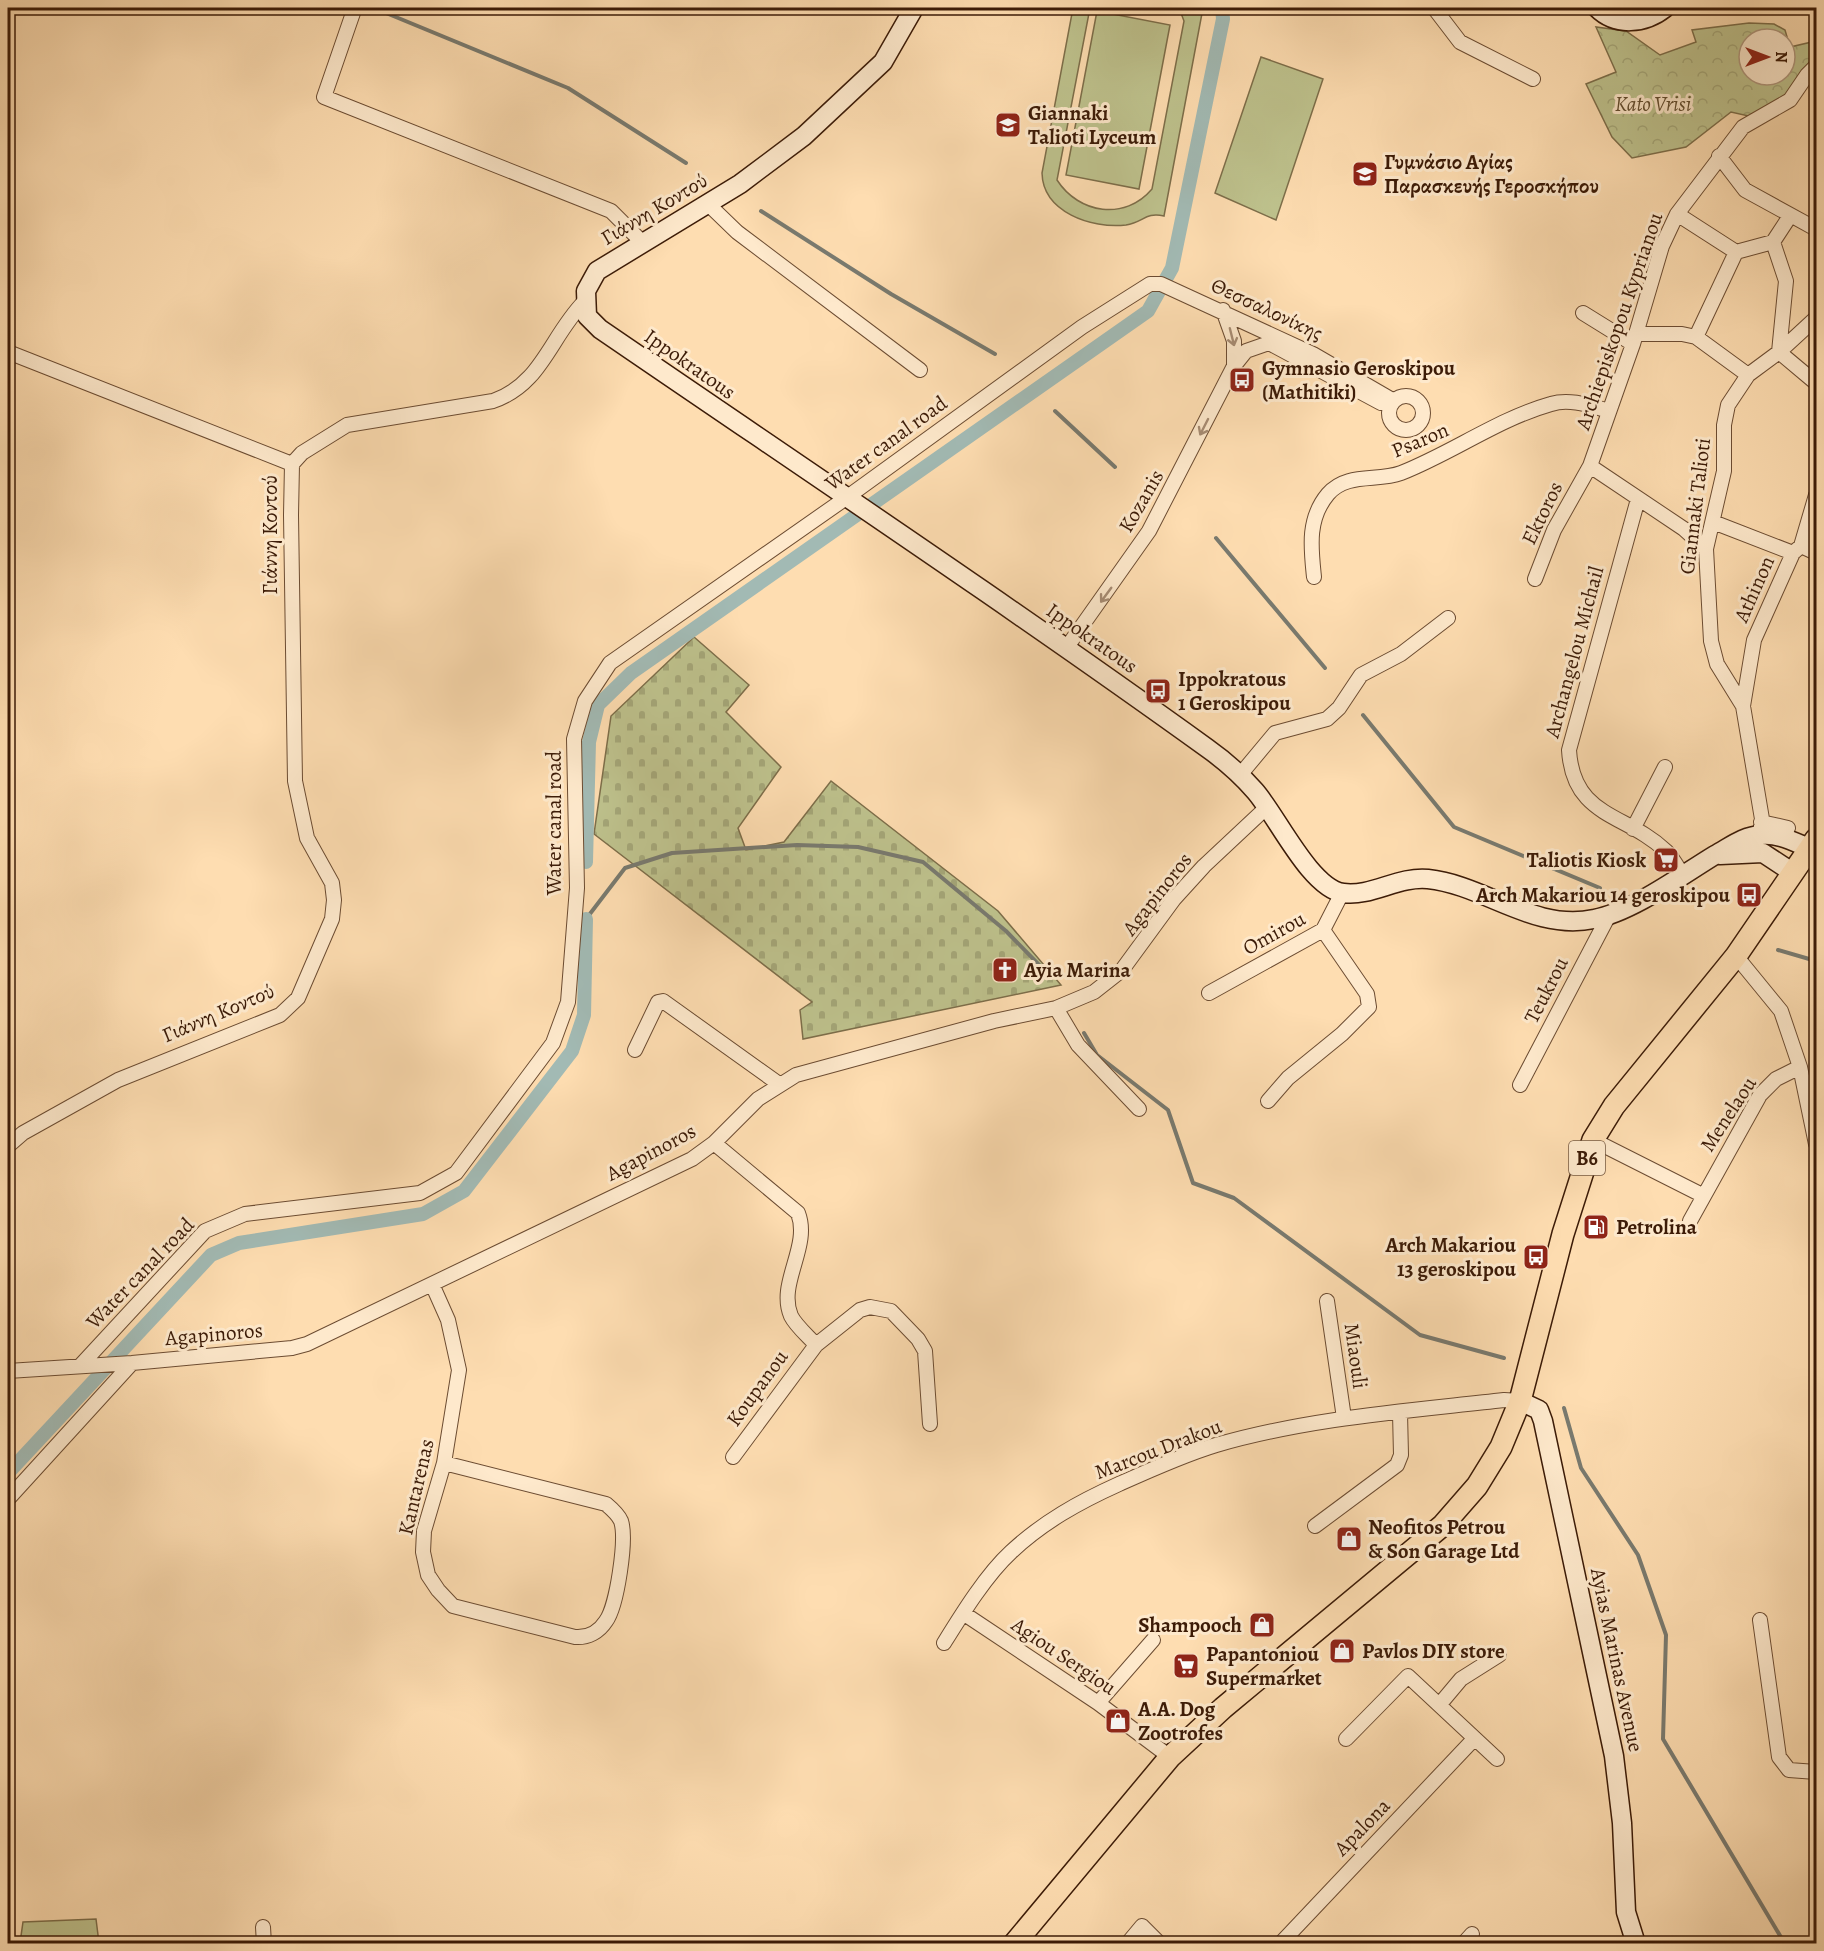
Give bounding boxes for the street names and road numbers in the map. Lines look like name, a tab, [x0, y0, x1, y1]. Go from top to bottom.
street label: Γιάννη Κοντού	[596, 166, 712, 252]
street label: Archiepiskopou Kyprianou	[1568, 208, 1670, 434]
street label: Θεσσαλονίκης	[1207, 271, 1327, 347]
street label: Ippokratous	[639, 322, 741, 406]
street label: Water canal road	[818, 389, 953, 497]
street label: Psaron	[1387, 415, 1453, 465]
street label: Giannaki Talioti	[1673, 436, 1717, 576]
street label: Kozanis	[1112, 464, 1170, 538]
street label: Γιάννη Κοντού	[256, 475, 284, 595]
street label: Ektoros	[1515, 477, 1569, 549]
street label: Athinon	[1727, 551, 1781, 627]
street label: Archangelou Michail	[1537, 563, 1610, 742]
street label: Ippokratous	[1041, 596, 1143, 680]
street label: Water canal road	[540, 750, 568, 896]
street label: Agapinoros	[1115, 847, 1198, 942]
street label: Omirou	[1238, 904, 1311, 962]
street label: Teukrou	[1517, 951, 1575, 1028]
street label: Γιάννη Κοντού	[157, 977, 279, 1049]
street label: Menelaou	[1693, 1070, 1763, 1157]
street label: Agapinoros	[600, 1117, 701, 1188]
road number: B6	[1569, 1141, 1605, 1175]
street label: Water canal road	[79, 1211, 201, 1335]
street label: Agapinoros	[163, 1316, 264, 1352]
street label: Miaouli	[1338, 1321, 1374, 1391]
street label: Koupanou	[720, 1343, 795, 1432]
street label: Marcou Drakou	[1090, 1412, 1226, 1486]
street label: Kantarenas	[391, 1436, 441, 1538]
street label: Ayias Marinas Avenue	[1584, 1565, 1650, 1755]
street label: Agiou Sergiou	[1005, 1610, 1123, 1702]
street label: Apalona	[1327, 1792, 1396, 1862]

